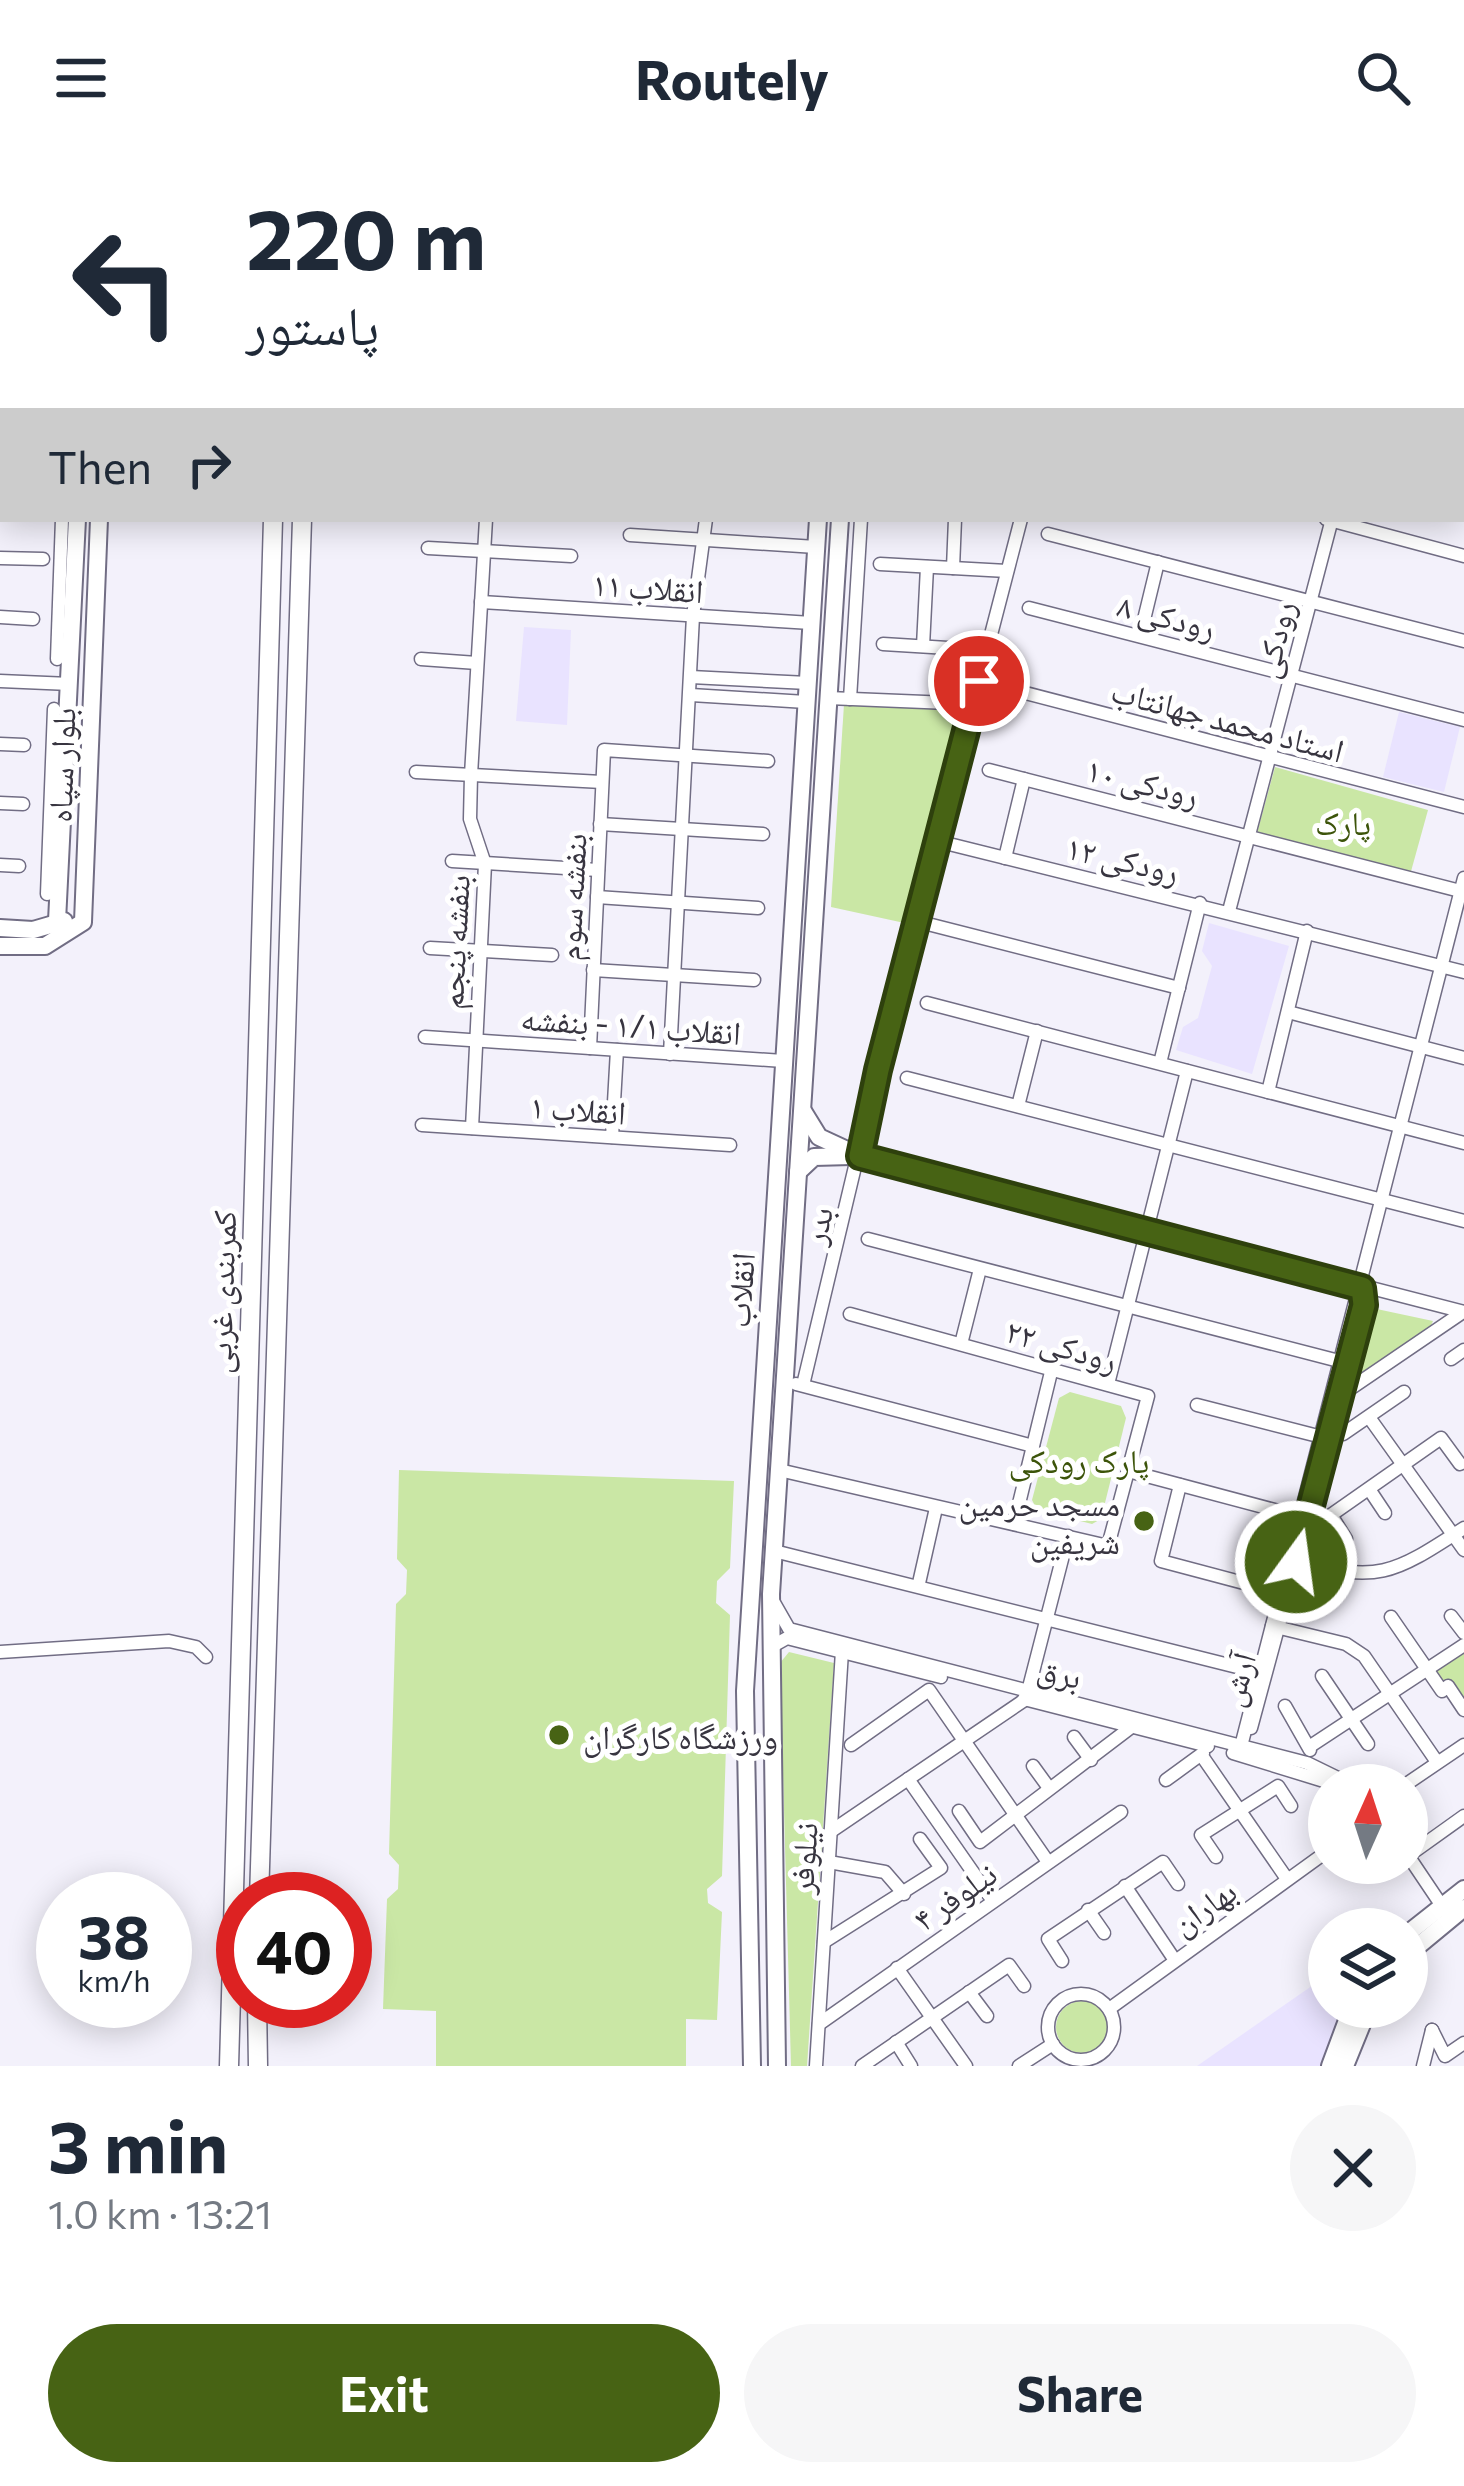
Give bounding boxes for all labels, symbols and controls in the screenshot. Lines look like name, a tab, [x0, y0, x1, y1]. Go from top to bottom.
icon: menu	[48, 45, 114, 111]
text: Routely	[635, 45, 829, 111]
icon: search	[1350, 45, 1416, 111]
text: 220 m	[246, 185, 486, 287]
icon: left	[48, 204, 204, 360]
text: پاستور	[246, 290, 379, 356]
icon: right	[176, 432, 242, 498]
text: Then	[48, 438, 152, 493]
street label: انقلاب ۱۱	[591, 562, 705, 610]
street label: رودکی ۸	[1113, 583, 1220, 649]
street label: رودکی	[1244, 596, 1304, 682]
pin	[928, 630, 1030, 732]
icon: arrive	[946, 648, 1012, 714]
street label: استاد محمد جهانتاب	[1107, 668, 1349, 770]
street label: بلوار سپاه	[38, 707, 84, 823]
street label: رودکی ۱۰	[1082, 747, 1203, 817]
park label: پارک	[1315, 801, 1371, 843]
street label: رودکی ۱۲	[1062, 825, 1183, 893]
street label: بنفشه سوم	[546, 832, 597, 962]
street label: بنفشه پنجم	[429, 874, 481, 1011]
street label: انقلاب ۱/۱ - بنفشه	[519, 996, 743, 1052]
street label: انقلاب ۱	[528, 1084, 628, 1132]
street label: بدر	[791, 1202, 840, 1249]
street label: کمربندی غربی	[197, 1209, 245, 1374]
street label: انقلاب	[716, 1251, 762, 1329]
street label: رودکی ۲۲	[1001, 1309, 1123, 1381]
park label: پارک رودکی	[1009, 1439, 1149, 1482]
place label: مسجد حرمین شریفین	[959, 1482, 1120, 1563]
position arrow	[1233, 1499, 1359, 1625]
marker: مسجد حرمین شریفین	[1131, 1508, 1157, 1534]
street label: برق	[1033, 1646, 1086, 1698]
street label: آرش	[1209, 1646, 1266, 1711]
place label: ورزشگاه کارگران	[583, 1715, 778, 1758]
marker: ورزشگاه کارگران	[546, 1722, 572, 1748]
north arrow	[1308, 1764, 1428, 1884]
map controls	[1308, 1764, 1428, 2028]
street label: نیلوفر	[779, 1821, 825, 1896]
street label: نیلوفر ۴	[904, 1852, 1004, 1938]
street label: بهاران	[1163, 1869, 1245, 1944]
speed limit sign: 40	[216, 1872, 372, 2028]
text: 38	[78, 1898, 150, 1971]
button: layers	[1308, 1908, 1428, 2028]
text: km/h	[78, 1961, 150, 1998]
text: 3 min	[48, 2100, 228, 2188]
button: close	[1290, 2105, 1416, 2231]
text: 1.0 km · 13:21	[48, 2189, 272, 2237]
button: Exit	[48, 2324, 720, 2462]
button: Share	[744, 2324, 1416, 2462]

